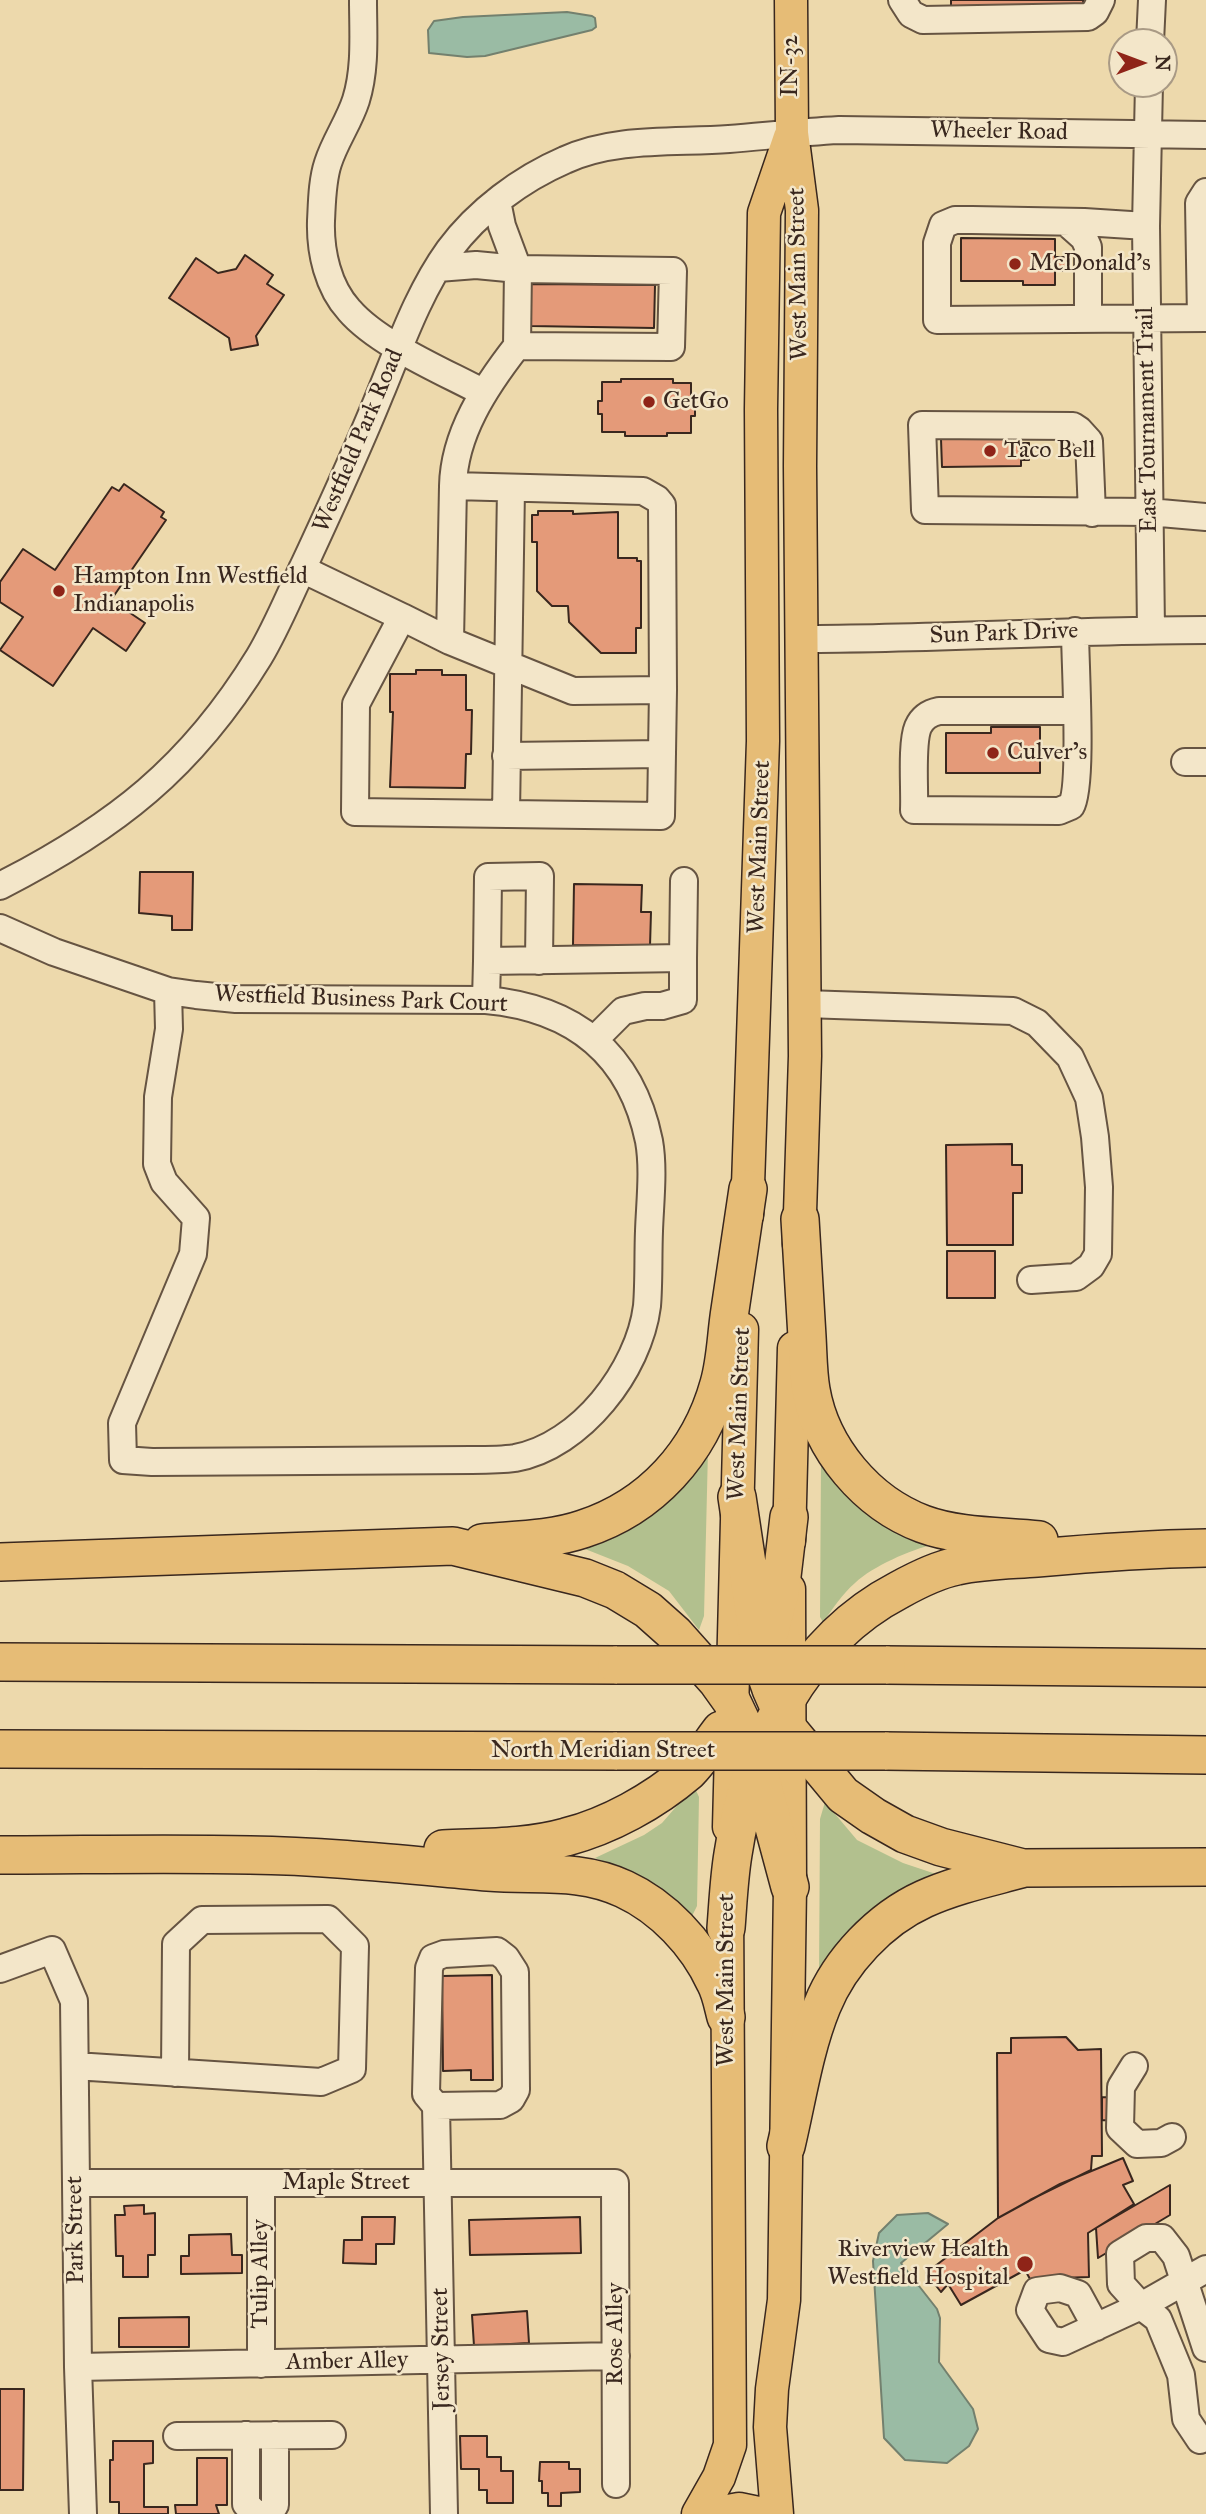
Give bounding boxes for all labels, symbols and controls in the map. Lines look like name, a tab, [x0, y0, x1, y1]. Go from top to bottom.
north arrow	[1108, 28, 1178, 98]
street label: IN-32	[777, 35, 805, 97]
text: N	[1151, 55, 1174, 71]
street label: Wheeler Road	[930, 116, 1068, 148]
street label: West Main Street	[783, 187, 815, 361]
place label: McDonald's	[1029, 250, 1151, 278]
marker: McDonald's	[1007, 256, 1023, 272]
street label: East Tournament Trail	[1132, 307, 1164, 533]
street label: Westfield Park Road	[307, 345, 411, 537]
place label: GetGo	[663, 388, 729, 416]
marker: GetGo	[641, 394, 657, 410]
place label: Taco Bell	[1004, 437, 1096, 465]
marker: Taco Bell	[982, 443, 998, 459]
place label: Hampton Inn Westfield Indianapolis	[73, 563, 308, 619]
marker: Hampton Inn Westfield Indianapolis	[51, 583, 67, 599]
street label: Sun Park Drive	[929, 617, 1079, 651]
place label: Culver's	[1007, 739, 1087, 767]
marker: Culver's	[985, 745, 1001, 761]
street label: West Main Street	[743, 760, 777, 934]
street label: Westfield Business Park Court	[214, 980, 508, 1020]
street label: West Main Street	[723, 1327, 757, 1501]
street label: North Meridian Street	[491, 1737, 715, 1765]
street label: West Main Street	[713, 1893, 741, 2067]
street label: Maple Street	[282, 2169, 410, 2197]
street label: Park Street	[61, 2176, 91, 2284]
street label: Tulip Alley	[247, 2219, 275, 2329]
place label: Riverview Health Westfield Hospital	[827, 2236, 1009, 2292]
marker: Riverview Health Westfield Hospital	[1015, 2254, 1035, 2274]
street label: Rose Alley	[602, 2282, 630, 2386]
street label: Jersey Street	[427, 2287, 457, 2411]
street label: Amber Alley	[286, 2347, 408, 2377]

